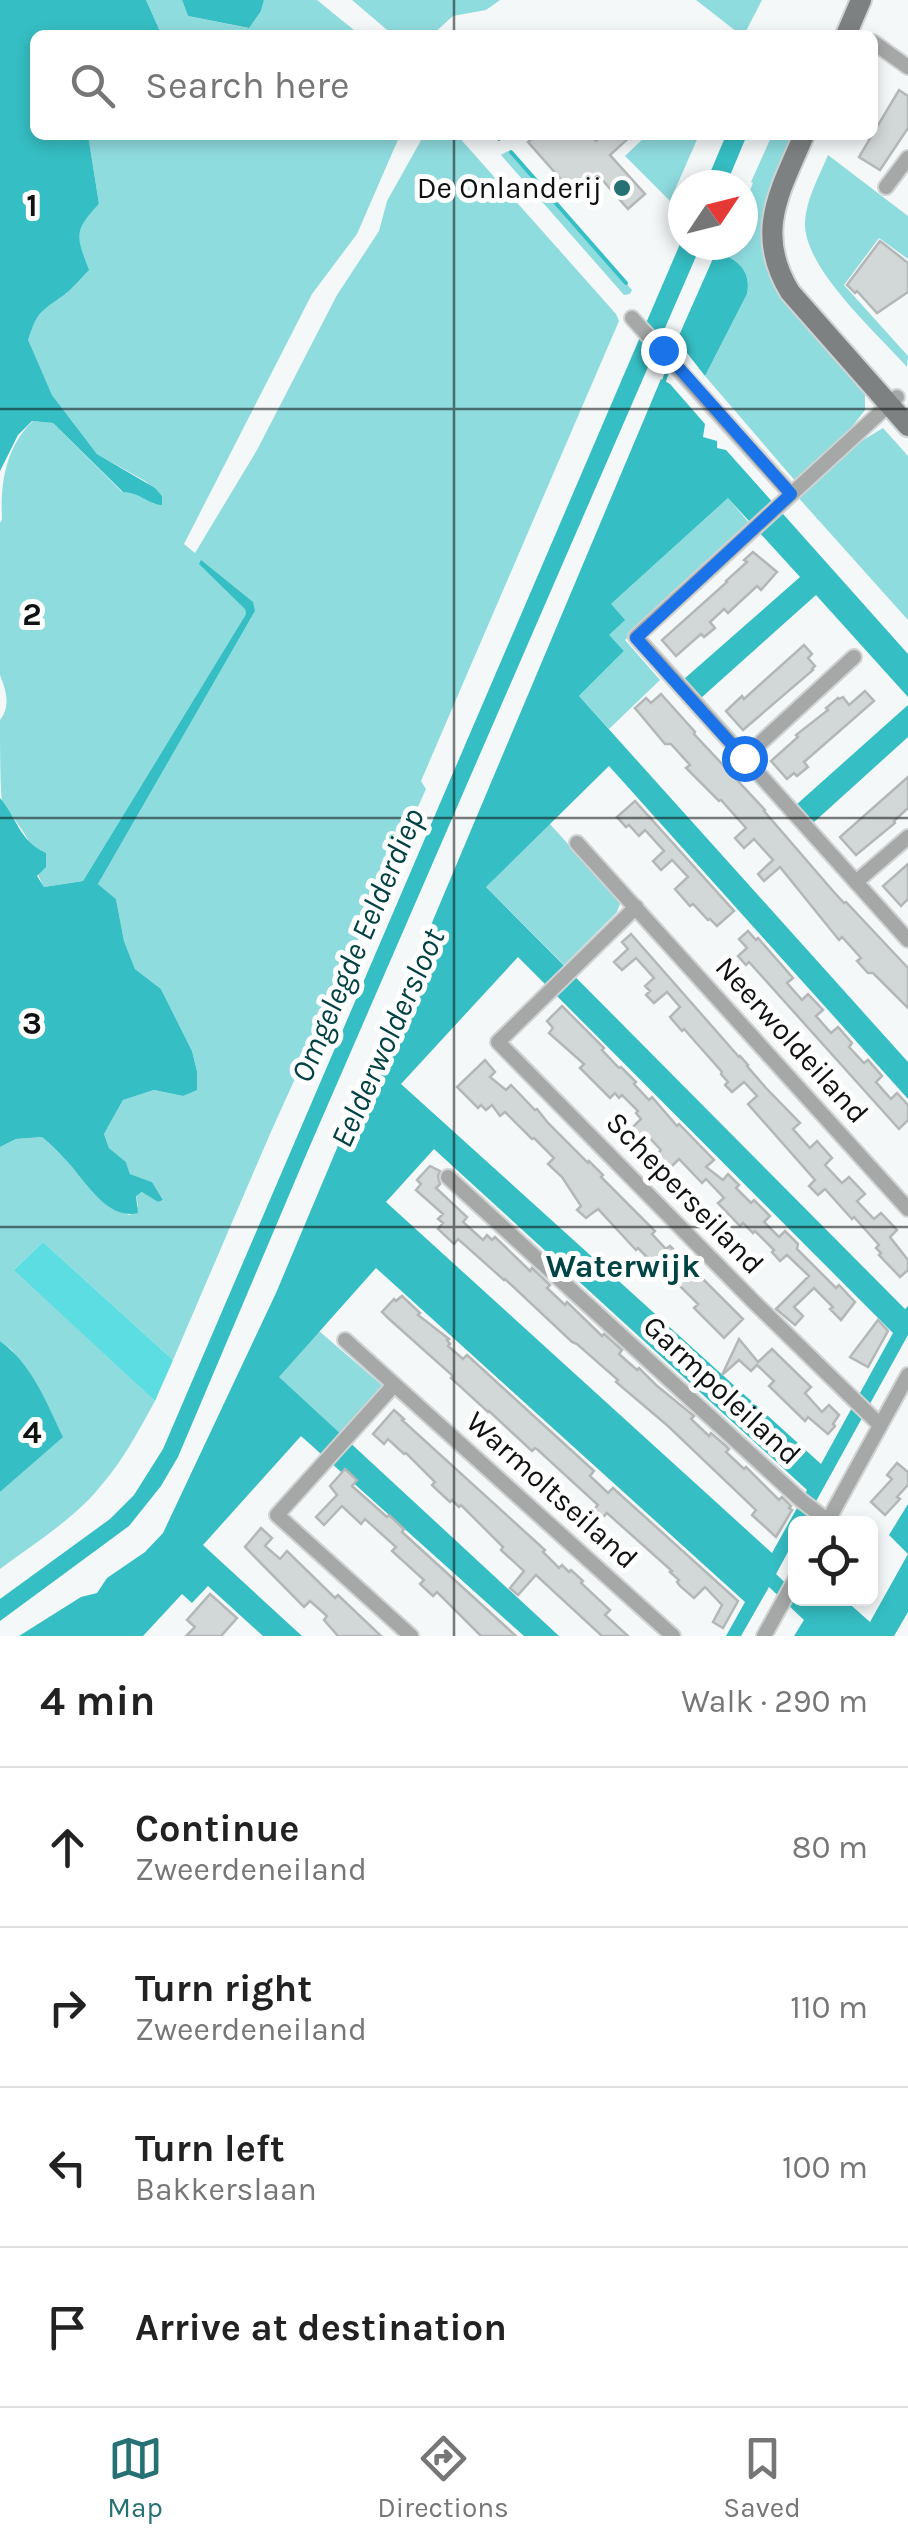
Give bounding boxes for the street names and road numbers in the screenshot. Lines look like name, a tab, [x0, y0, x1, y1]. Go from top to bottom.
street label: Neerwoldeiland	[708, 949, 876, 1131]
street label: Scheperseiland	[598, 1104, 772, 1282]
street label: Garmpoleiland	[636, 1308, 808, 1472]
street label: Warmoltseiland	[459, 1404, 645, 1576]

